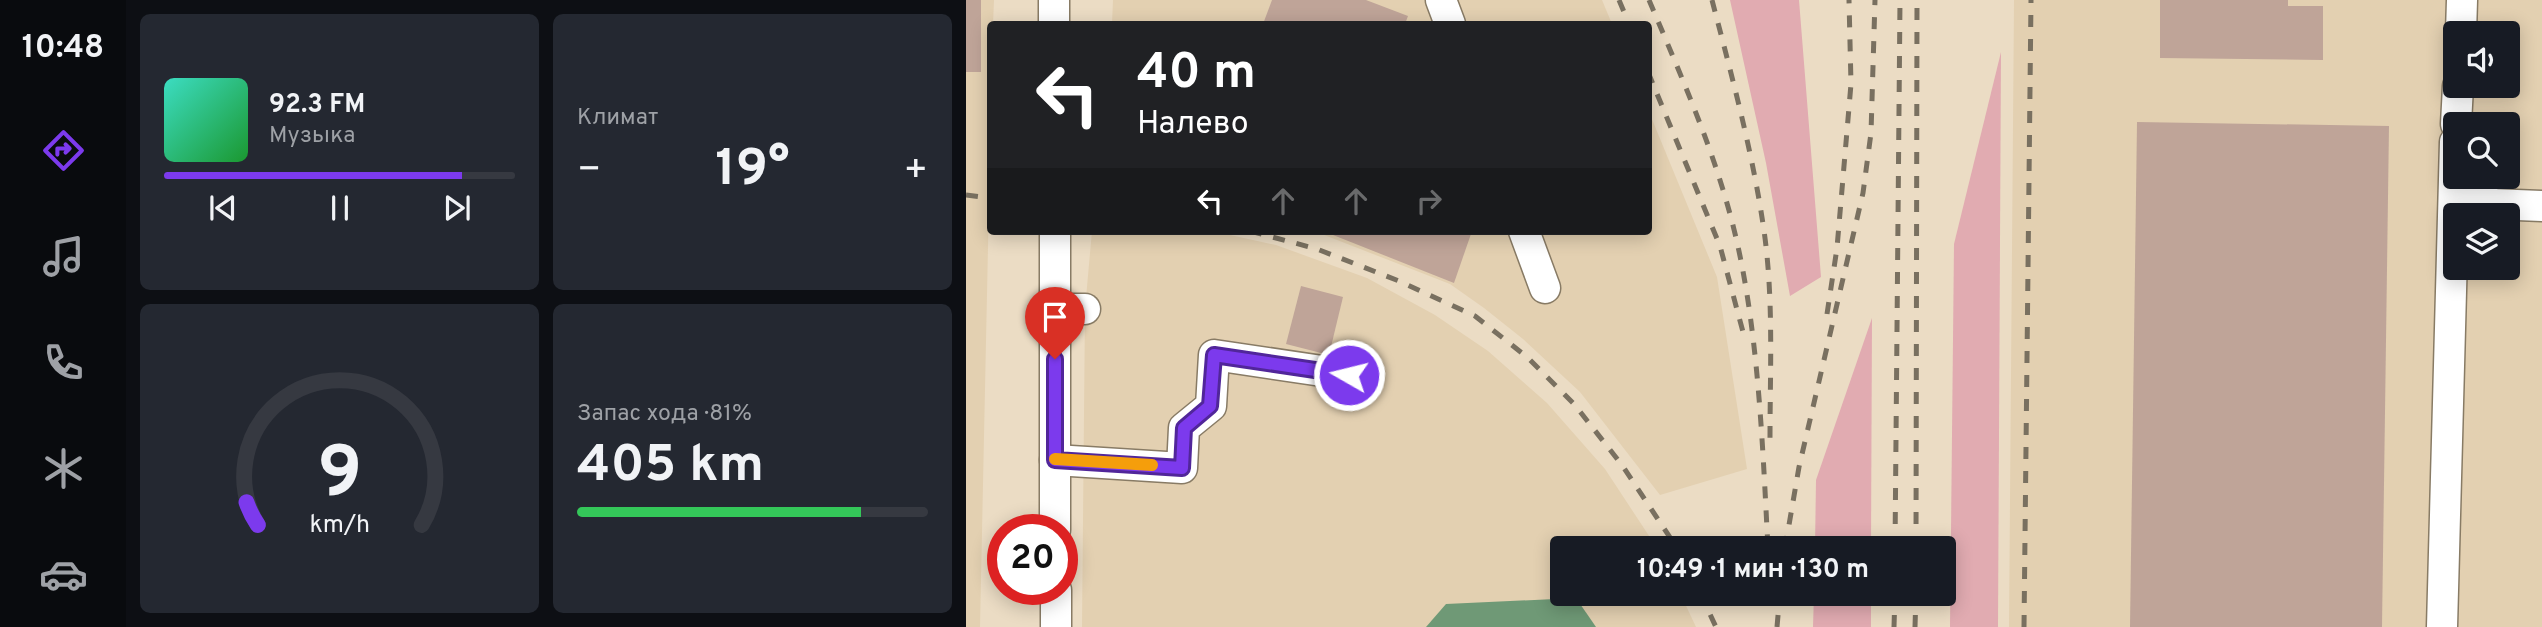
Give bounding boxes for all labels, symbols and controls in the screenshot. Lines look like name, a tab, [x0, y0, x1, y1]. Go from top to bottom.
map controls	[2443, 21, 2520, 280]
button: sound	[2443, 21, 2520, 98]
text: 10:48	[22, 29, 104, 69]
text: 40 m	[1137, 44, 1256, 106]
icon: left	[1022, 49, 1113, 140]
text: 92.3 FM	[269, 89, 365, 122]
text: Климат	[577, 104, 658, 133]
text: Налево	[1137, 105, 1249, 145]
button: search	[2443, 112, 2520, 189]
text: Музыка	[269, 122, 355, 151]
icon: directions	[39, 126, 88, 175]
text: 19°	[715, 138, 790, 204]
text: −	[577, 147, 602, 196]
text: +	[903, 147, 928, 196]
icon: left	[1191, 182, 1229, 220]
icon: ahead	[1264, 182, 1302, 220]
icon: ahead	[1337, 182, 1375, 220]
icon: right	[1410, 182, 1448, 220]
icon: previous	[204, 189, 242, 227]
icon: pause	[321, 189, 359, 227]
icon: next	[438, 189, 476, 227]
button: layers	[2443, 203, 2520, 280]
icon: music	[39, 232, 88, 281]
pin	[1025, 287, 1085, 359]
icon: arrive	[1036, 298, 1074, 336]
icon: phone	[39, 338, 88, 387]
position arrow	[1312, 338, 1386, 412]
text: Запас хода · 81%	[577, 400, 752, 429]
text: 9	[317, 431, 362, 523]
text: 405 km	[577, 434, 764, 500]
icon: climate	[39, 444, 88, 493]
text: km/h	[309, 509, 370, 541]
speed limit sign: 20	[987, 514, 1078, 605]
icon: car	[39, 550, 88, 599]
text: 10:49 · 1 мин · 130 m	[1637, 554, 1869, 587]

